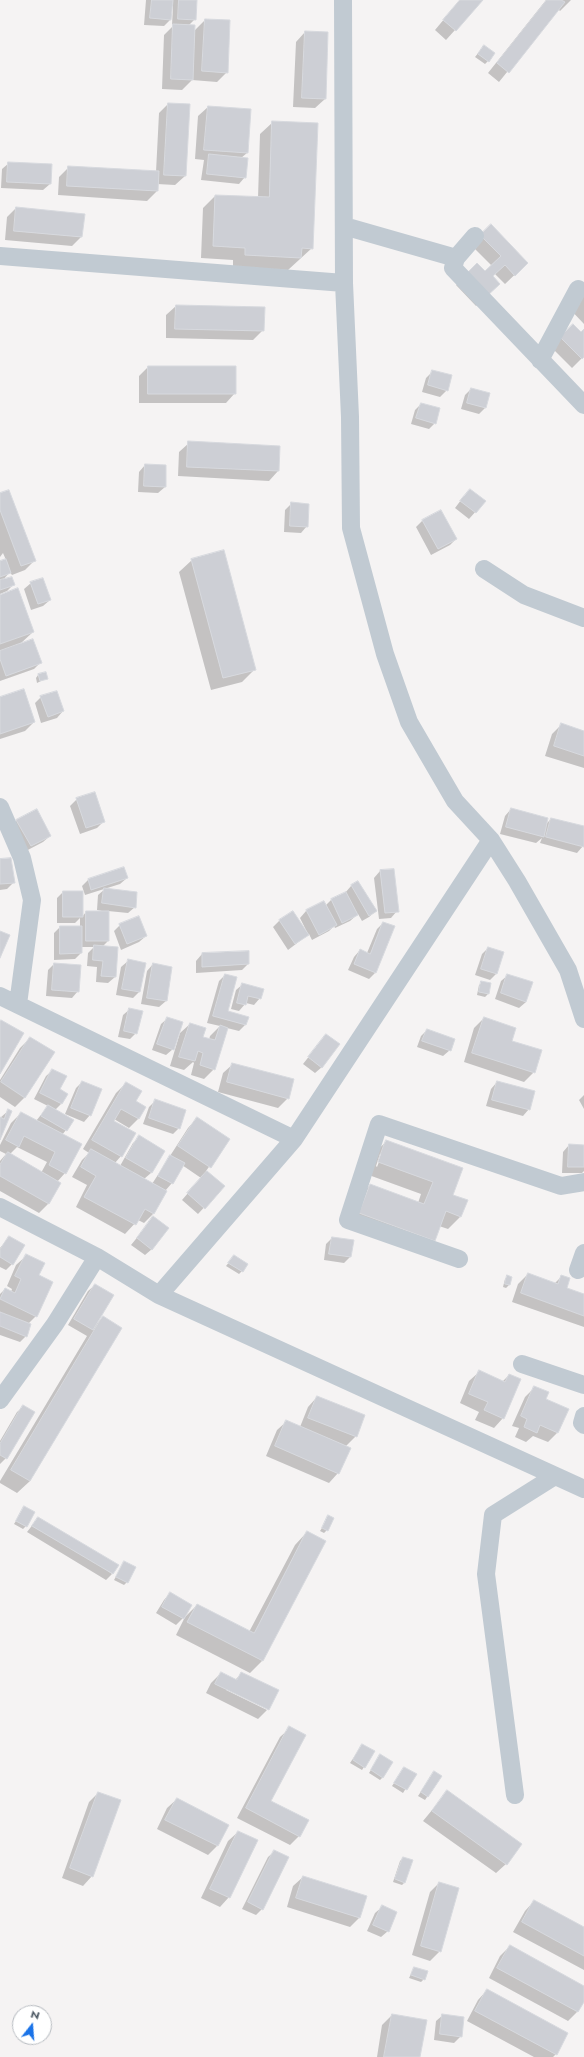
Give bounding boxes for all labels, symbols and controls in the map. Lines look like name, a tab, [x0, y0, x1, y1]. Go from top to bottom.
north arrow	[12, 2005, 52, 2045]
text: N	[29, 2006, 42, 2023]

